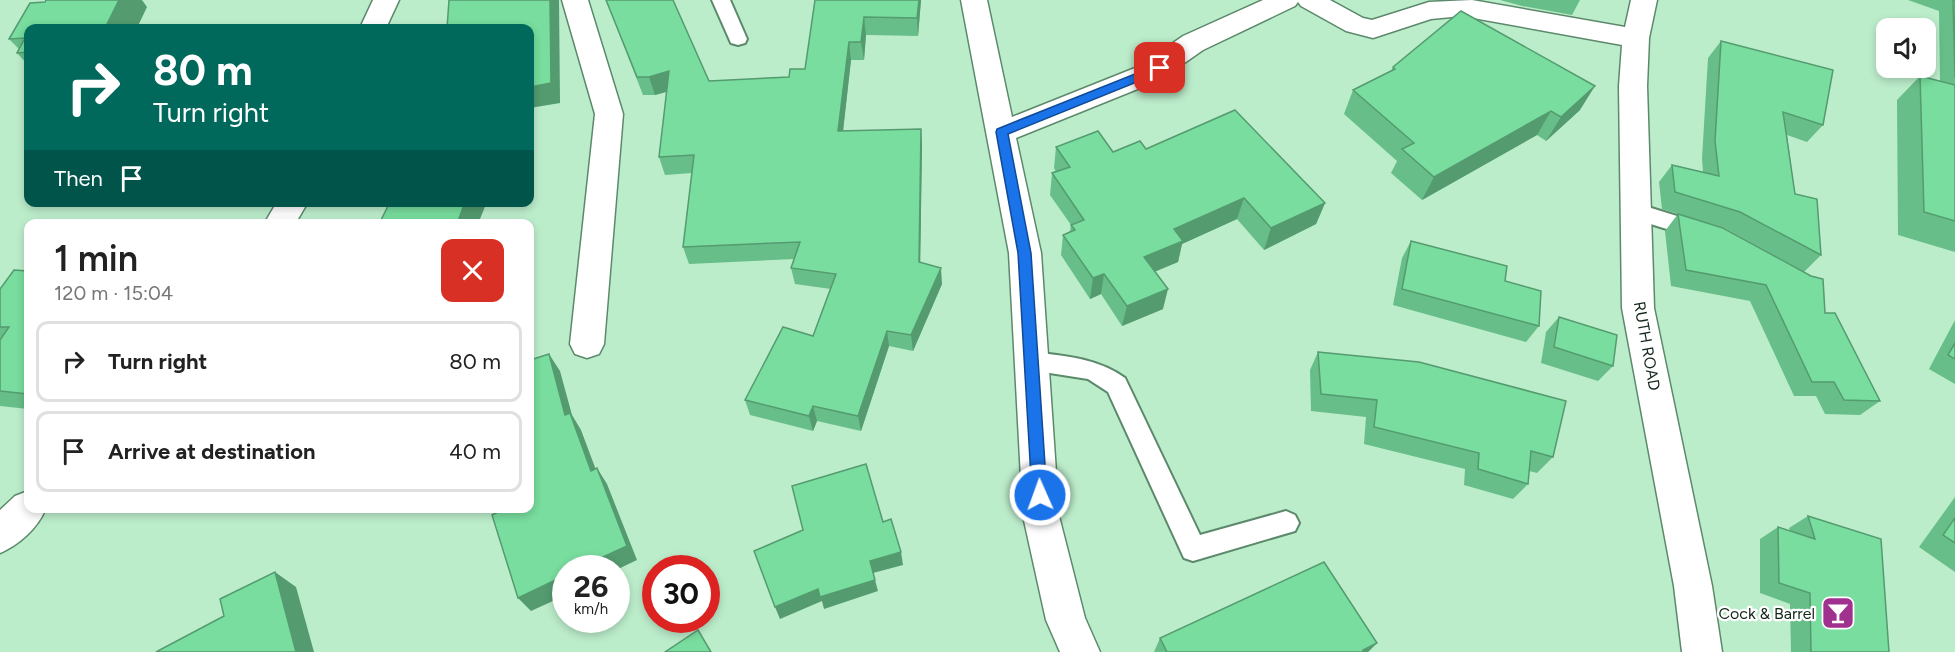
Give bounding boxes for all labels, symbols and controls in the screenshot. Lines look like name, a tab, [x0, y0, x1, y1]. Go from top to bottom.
map controls	[1876, 18, 1936, 78]
button: sound	[1876, 18, 1936, 78]
pin	[1134, 42, 1185, 93]
text: 80 m	[153, 45, 253, 96]
icon: right	[54, 48, 132, 126]
icon: arrive	[1143, 51, 1176, 84]
text: Turn right	[153, 96, 269, 129]
icon: arrive	[115, 162, 148, 195]
text: Then	[54, 165, 103, 192]
text: 1 min	[54, 237, 138, 280]
button: close	[441, 239, 504, 302]
text: 120 m · 15:04	[54, 281, 173, 305]
street label: RUTH ROAD	[1630, 300, 1664, 392]
icon: right	[57, 345, 90, 378]
text: Turn right	[108, 348, 207, 375]
text: 80 m	[449, 348, 501, 375]
icon: arrive	[57, 435, 90, 468]
text: Arrive at destination	[108, 438, 316, 465]
text: 40 m	[449, 438, 501, 465]
position arrow	[1008, 463, 1072, 527]
speed limit sign: 30	[642, 555, 720, 633]
text: 26	[574, 568, 608, 605]
bar icon: Cock & Barrel	[1820, 595, 1856, 631]
text: km/h	[574, 600, 608, 618]
place label: Cock & Barrel	[1719, 604, 1815, 623]

